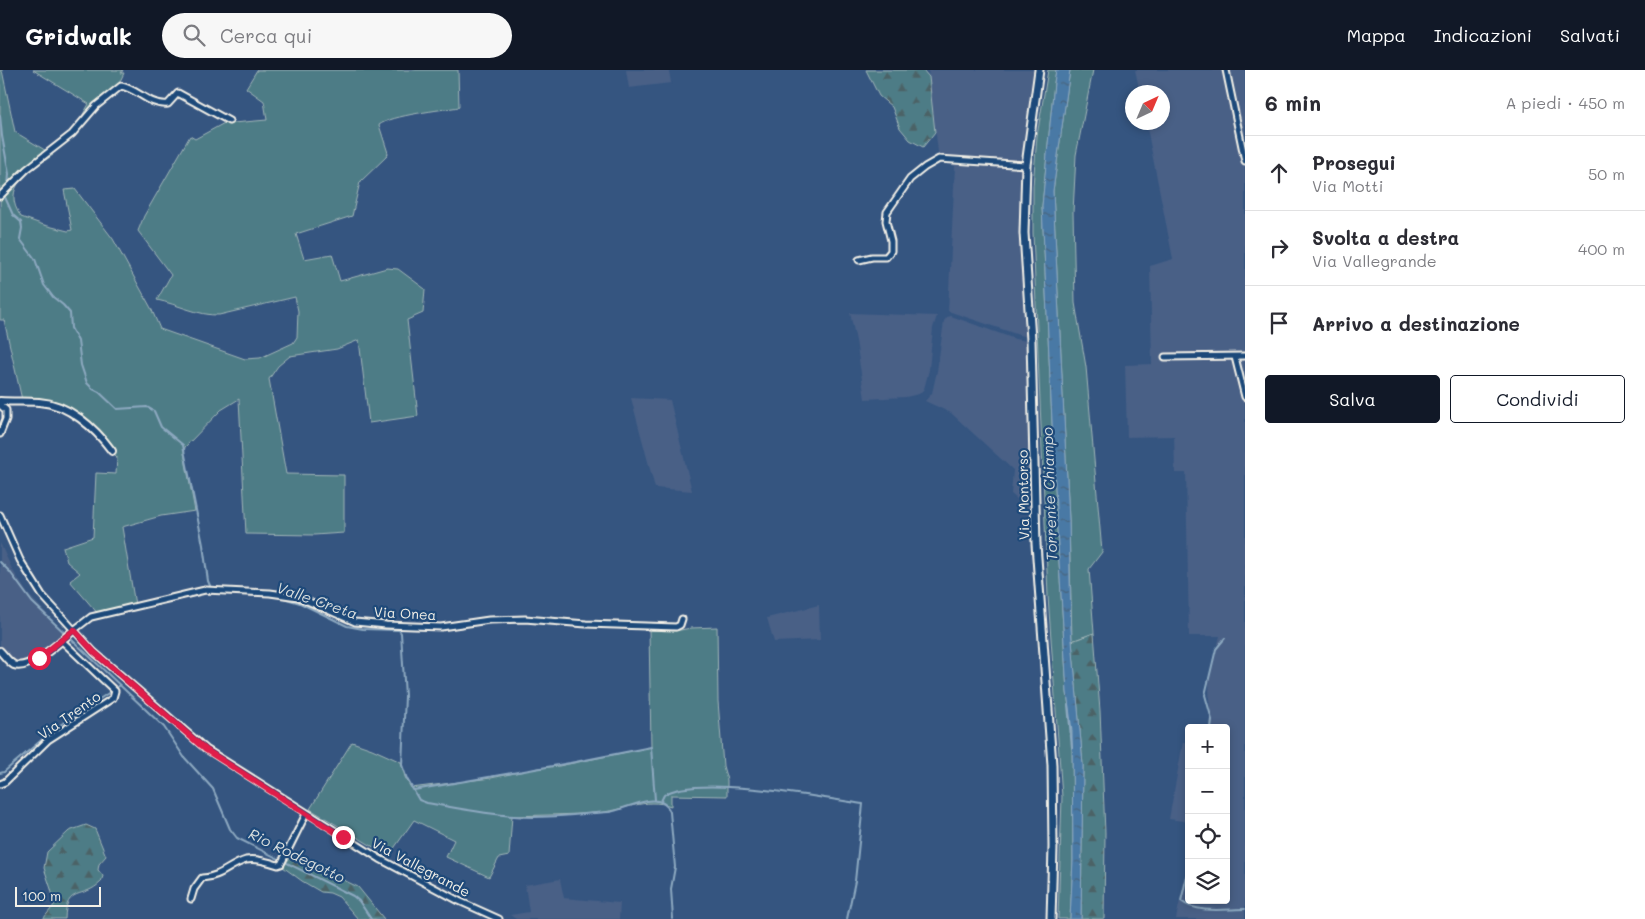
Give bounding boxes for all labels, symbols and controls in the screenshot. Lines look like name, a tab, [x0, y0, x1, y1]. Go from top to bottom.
search box	[162, 13, 512, 58]
text: Gridwalk	[25, 20, 132, 51]
icon: search	[180, 21, 208, 49]
text: Cerca qui	[220, 23, 312, 48]
text: Mappa	[1347, 23, 1406, 47]
text: Indicazioni	[1434, 23, 1532, 47]
text: Salvati	[1560, 23, 1620, 47]
north arrow	[1125, 85, 1170, 130]
text: 6 min	[1265, 89, 1321, 116]
text: A piedi · 450 m	[1505, 92, 1625, 113]
text: Prosegui	[1312, 150, 1396, 175]
icon: ahead	[1265, 159, 1293, 187]
text: 50 m	[1588, 163, 1625, 184]
text: Via Motti	[1312, 175, 1384, 196]
text: Svolta a destra	[1312, 225, 1459, 250]
icon: right	[1265, 234, 1293, 262]
text: 400 m	[1578, 238, 1625, 259]
text: Via Vallegrande	[1312, 250, 1437, 271]
icon: arrive	[1265, 309, 1293, 337]
text: Arrivo a destinazione	[1312, 311, 1520, 336]
button: Salva	[1265, 375, 1440, 423]
button: Condividi	[1450, 375, 1625, 423]
water label: Torrente Chiampo	[1037, 427, 1061, 561]
street label: Via Montorso	[1013, 450, 1033, 540]
water label: Valle Creta	[274, 577, 360, 623]
street label: Via Onea	[373, 602, 437, 624]
route start	[28, 647, 51, 670]
street label: Via Trento	[34, 687, 104, 743]
map controls	[1185, 724, 1230, 904]
button: +	[1185, 724, 1230, 769]
button: −	[1185, 769, 1230, 814]
button: locate	[1185, 814, 1230, 859]
water label: Rio Rodegotto	[245, 823, 349, 887]
route end	[332, 826, 355, 849]
street label: Via Vallegrande	[368, 833, 474, 901]
button: layers	[1185, 859, 1230, 904]
scale bar	[15, 884, 101, 907]
text: 100 m	[22, 886, 61, 905]

